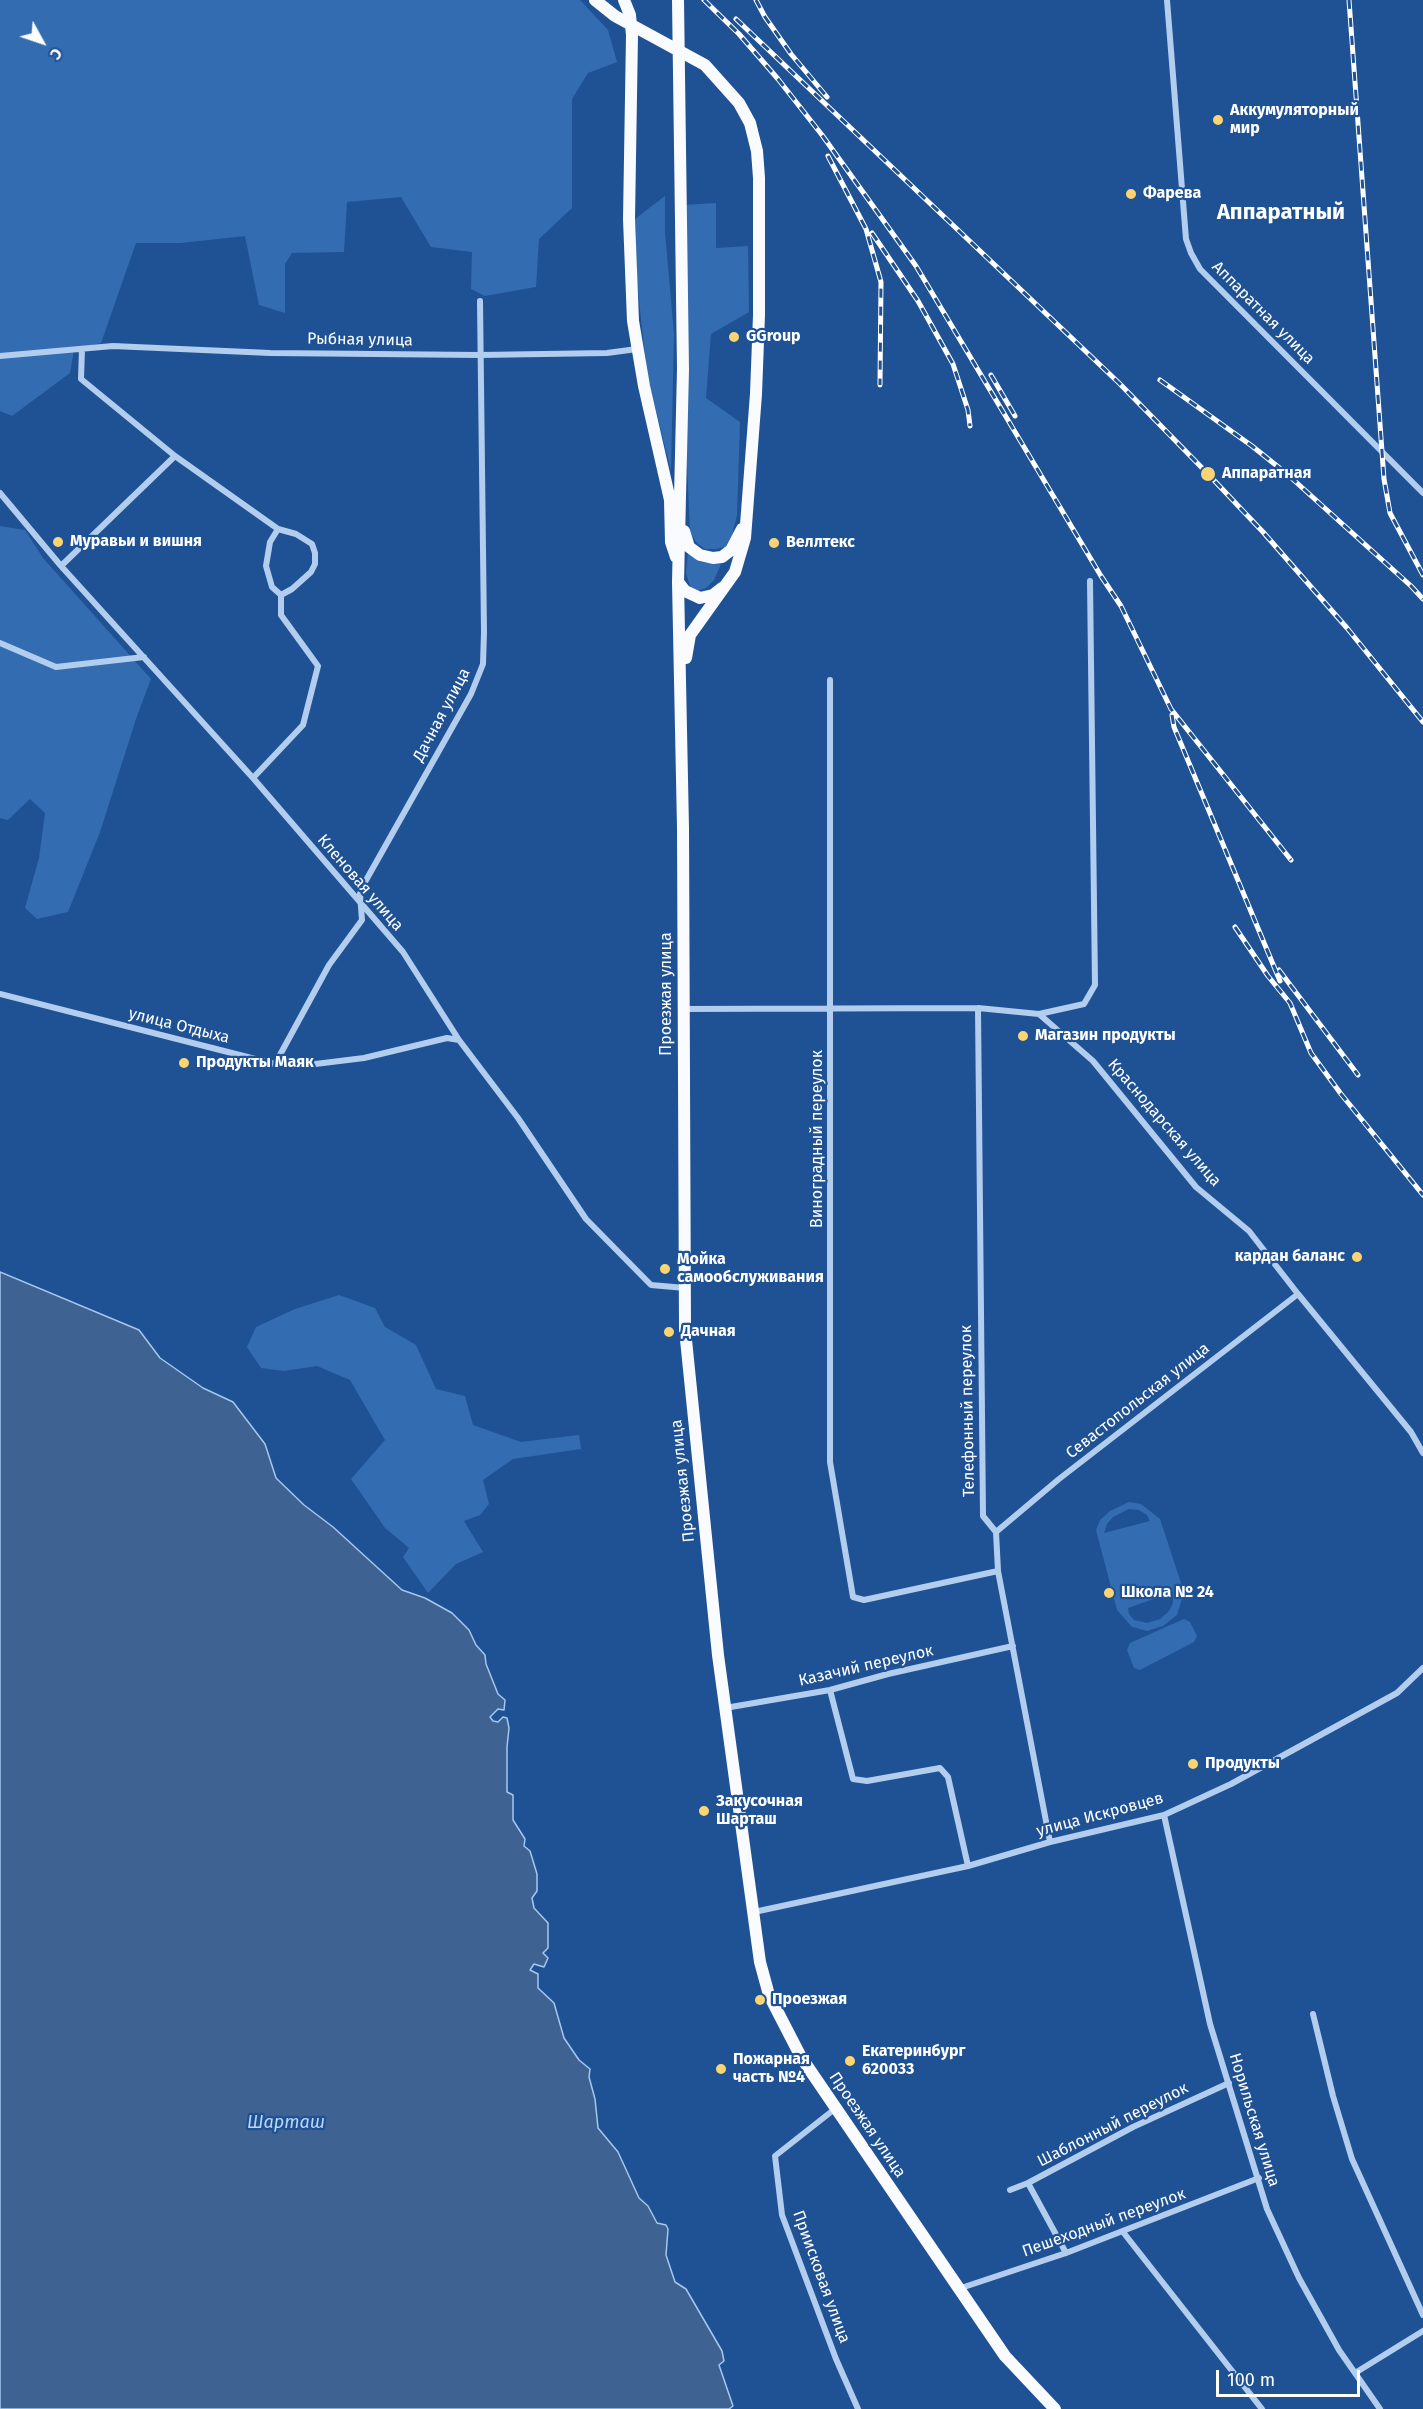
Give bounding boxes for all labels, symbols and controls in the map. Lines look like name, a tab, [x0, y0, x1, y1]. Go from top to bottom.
north arrow	[12, 12, 72, 72]
text: С	[46, 44, 66, 64]
place label: Аккумуляторный мир	[1230, 101, 1359, 139]
marker: Аккумуляторный мир	[1211, 113, 1225, 127]
place label: Фарева	[1143, 184, 1201, 204]
marker: Фарева	[1124, 187, 1138, 201]
district label: Аппаратный	[1217, 200, 1345, 226]
street label: Аппаратная улица	[1208, 258, 1318, 368]
place label: GGroup	[746, 327, 801, 347]
street label: Рыбная улица	[307, 329, 413, 351]
marker: GGroup	[727, 330, 741, 344]
place label: Аппаратная	[1222, 464, 1311, 484]
marker: Аппаратная	[1199, 465, 1217, 483]
place label: Муравьи и вишня	[70, 532, 202, 552]
place label: Веллтекс	[786, 533, 855, 553]
marker: Муравьи и вишня	[51, 535, 65, 549]
marker: Веллтекс	[767, 536, 781, 550]
street label: Дачная улица	[409, 665, 475, 765]
street label: Кленовая улица	[313, 831, 407, 935]
street label: Проезжая улица	[657, 932, 677, 1056]
street label: улица Отдыха	[127, 1004, 231, 1048]
place label: Магазин продукты	[1035, 1026, 1176, 1046]
marker: Магазин продукты	[1016, 1029, 1030, 1043]
street label: Виноградный переулок	[808, 1050, 828, 1228]
place label: Продукты Маяк	[196, 1053, 314, 1073]
street label: Краснодарская улица	[1103, 1055, 1225, 1191]
marker: Продукты Маяк	[177, 1056, 191, 1070]
place label: кардан баланс	[1235, 1247, 1345, 1267]
place label: Мойка самообслуживания	[677, 1250, 824, 1288]
marker: кардан баланс	[1350, 1250, 1364, 1264]
marker: Мойка самообслуживания	[658, 1262, 672, 1276]
place label: Дачная	[681, 1322, 736, 1342]
marker: Дачная	[662, 1325, 676, 1339]
street label: Телефонный переулок	[957, 1325, 979, 1497]
street label: Севастопольская улица	[1062, 1339, 1214, 1463]
street label: Проезжая улица	[667, 1419, 699, 1543]
place label: Школа № 24	[1121, 1583, 1214, 1603]
marker: Школа № 24	[1102, 1586, 1116, 1600]
street label: Казачий переулок	[797, 1641, 935, 1691]
place label: Продукты	[1205, 1754, 1280, 1774]
marker: Продукты	[1186, 1757, 1200, 1771]
street label: улица Искровцев	[1034, 1789, 1166, 1841]
place label: Закусочная Шарташ	[716, 1792, 803, 1830]
marker: Закусочная Шарташ	[697, 1804, 711, 1818]
place label: Проезжая	[772, 1990, 847, 2010]
marker: Проезжая	[753, 1993, 767, 2007]
place label: Екатеринбург 620033	[862, 2042, 965, 2080]
place label: Пожарная часть №4	[733, 2050, 810, 2088]
street label: Норильская улица	[1225, 2051, 1283, 2189]
marker: Екатеринбург 620033	[843, 2054, 857, 2068]
marker: Пожарная часть №4	[714, 2062, 728, 2076]
street label: Проезжая улица	[825, 2069, 909, 2181]
street label: Шаблонный переулок	[1034, 2079, 1192, 2171]
water label: Шарташ	[247, 2112, 325, 2134]
street label: Пешеходный переулок	[1020, 2184, 1188, 2262]
street label: Приисковая улица	[788, 2208, 854, 2346]
scale bar	[1219, 2358, 1363, 2396]
text: 100 m	[1227, 2369, 1275, 2391]

